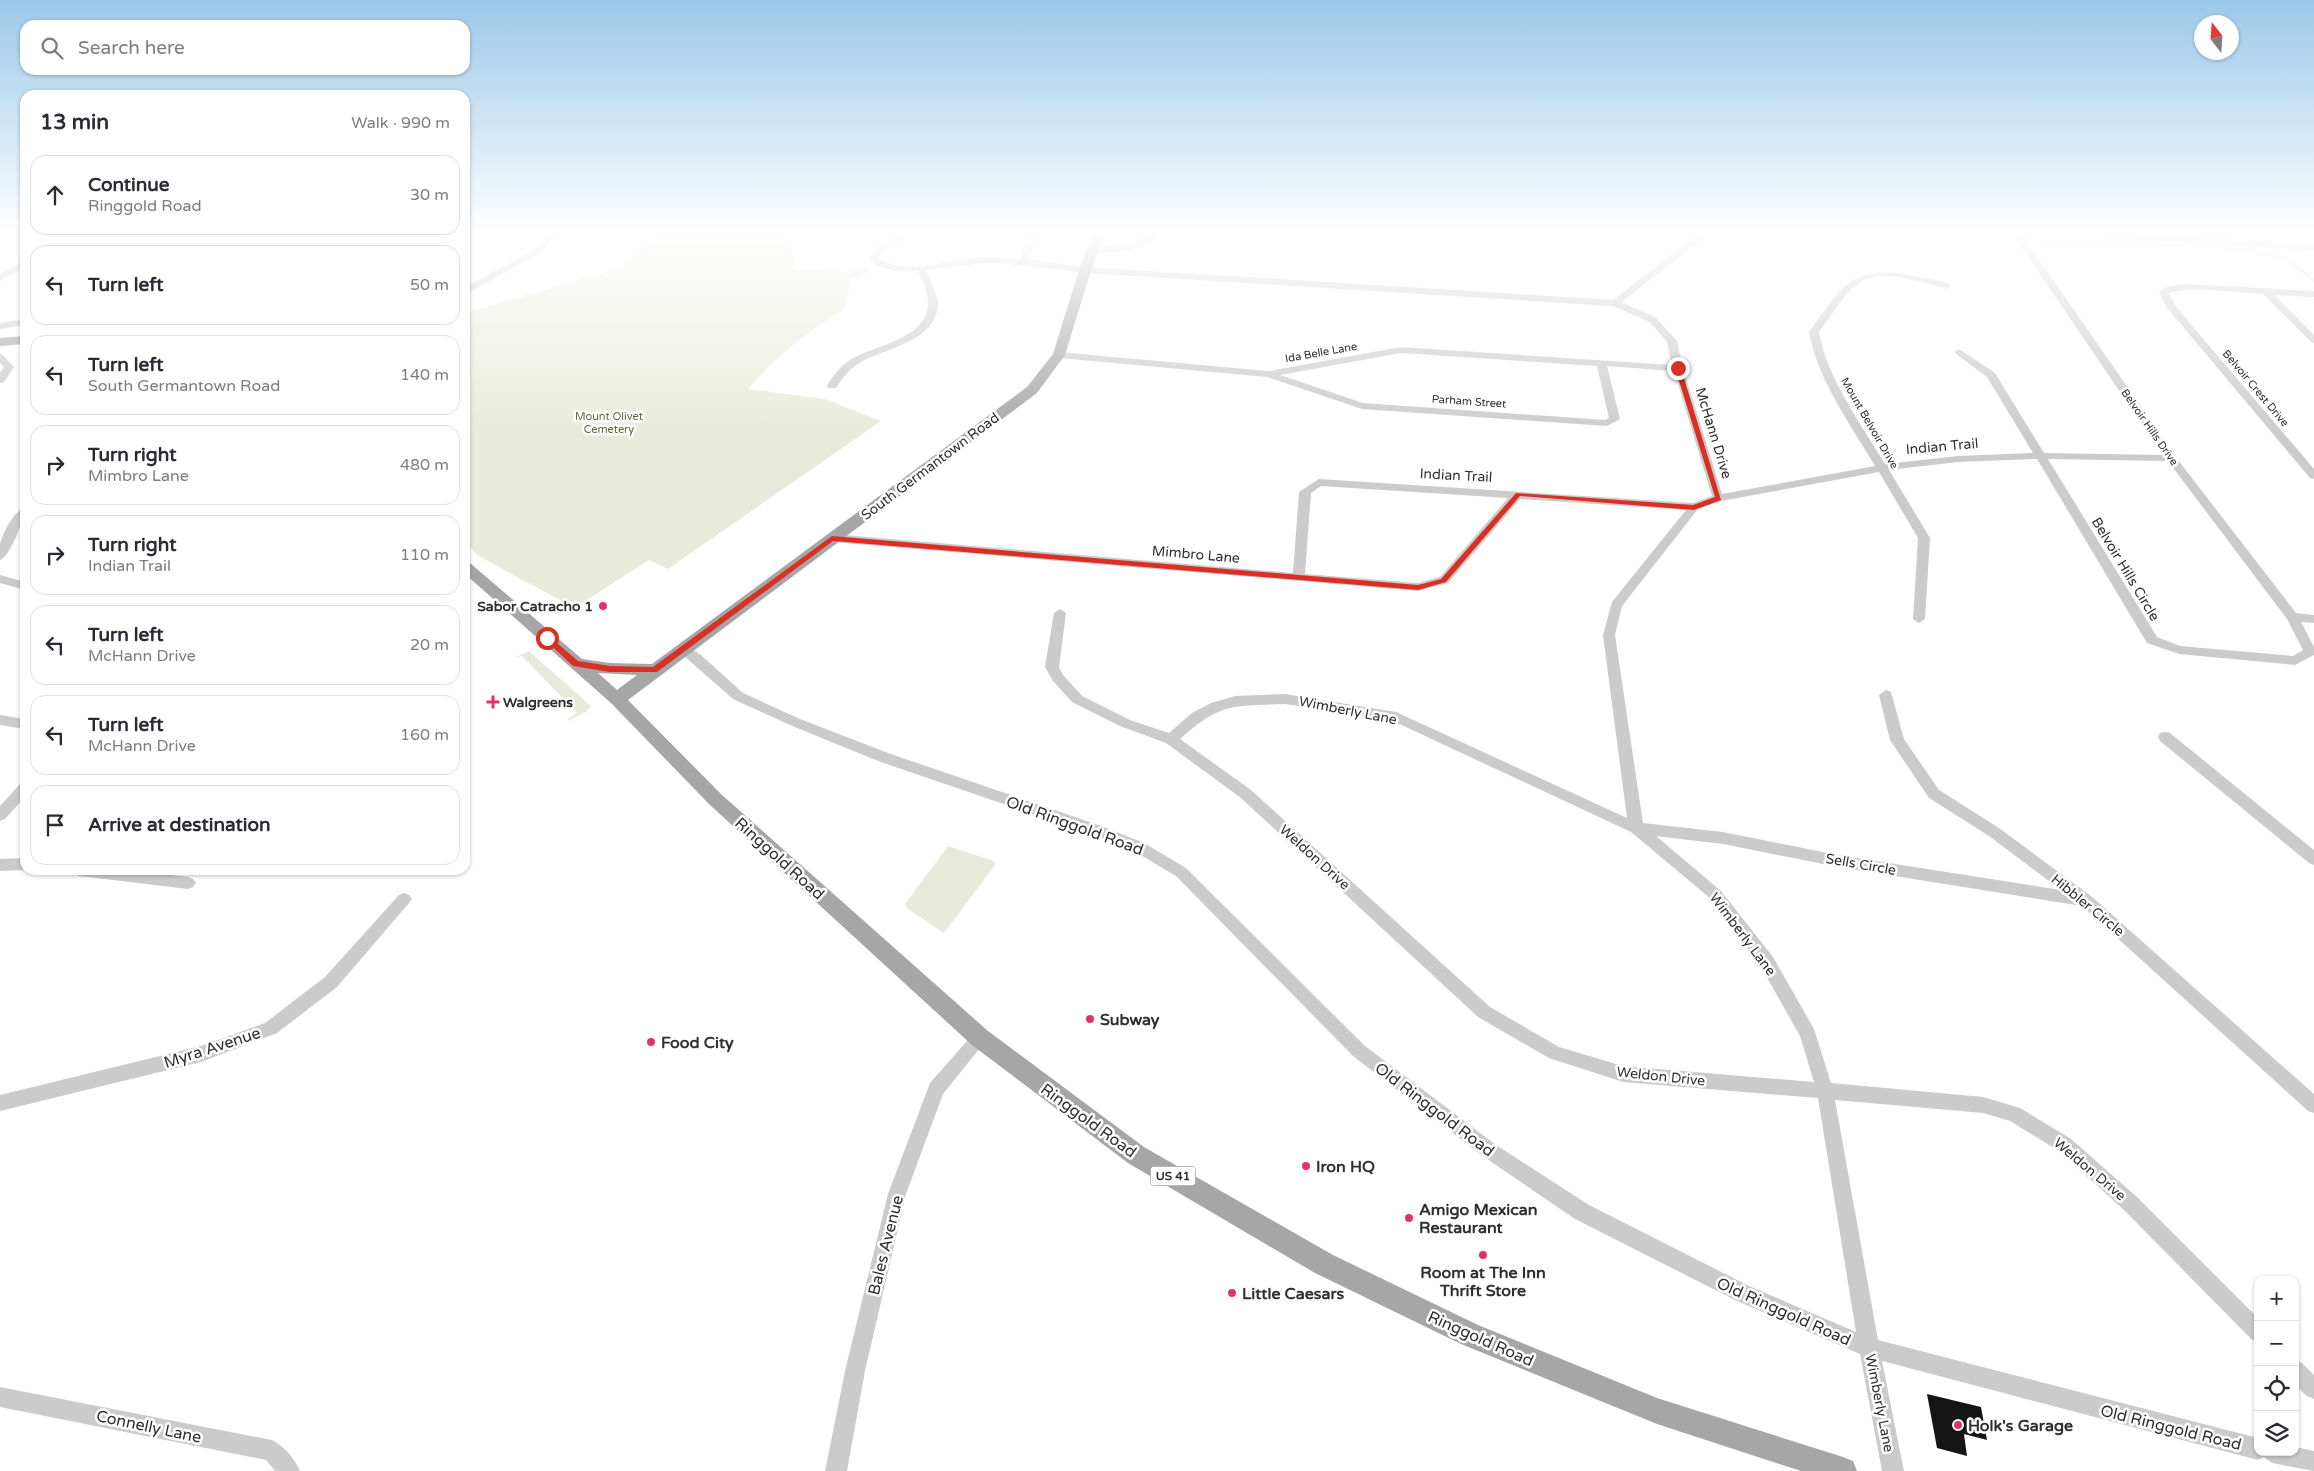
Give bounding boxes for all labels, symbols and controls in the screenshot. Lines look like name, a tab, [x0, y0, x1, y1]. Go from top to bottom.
north arrow	[2194, 15, 2239, 60]
search box	[20, 20, 470, 75]
icon: search	[38, 34, 66, 62]
text: Search here	[78, 37, 185, 59]
text: 13 min	[40, 110, 109, 135]
text: Walk · 990 m	[351, 113, 450, 133]
text: Continue	[88, 174, 170, 196]
icon: ahead	[41, 181, 69, 209]
text: 30 m	[410, 185, 449, 205]
text: Ringgold Road	[88, 196, 202, 216]
icon: left	[41, 271, 69, 299]
text: Turn left	[88, 274, 164, 296]
text: 50 m	[410, 275, 449, 295]
street label: Ida Belle Lane	[1284, 340, 1358, 365]
street label: Belvoir Crest Drive	[2220, 347, 2291, 429]
text: Turn left	[88, 354, 164, 376]
route end	[1667, 357, 1690, 380]
icon: left	[41, 361, 69, 389]
text: 140 m	[400, 365, 449, 385]
street label: Mount Belvoir Drive	[1838, 375, 1901, 471]
text: South Germantown Road	[88, 376, 280, 396]
street label: McHann Drive	[1692, 386, 1735, 481]
street label: Belvoir Hills Drive	[2118, 387, 2181, 468]
street label: Parham Street	[1431, 392, 1507, 411]
street label: South Germantown Road	[858, 409, 1003, 524]
park label: Mount Olivet Cemetery	[575, 410, 643, 436]
street label: Indian Trail	[1905, 435, 1979, 458]
text: Turn right	[88, 444, 176, 466]
icon: right	[41, 451, 69, 479]
text: 480 m	[400, 455, 449, 475]
street label: Indian Trail	[1419, 465, 1493, 486]
text: Mimbro Lane	[88, 466, 189, 486]
street label: Belvoir Hills Circle	[2088, 514, 2163, 624]
text: Turn right	[88, 534, 176, 556]
icon: right	[41, 541, 69, 569]
street label: Mimbro Lane	[1151, 542, 1241, 567]
text: 110 m	[400, 545, 449, 565]
text: Indian Trail	[88, 556, 171, 576]
place label: Sabor Catracho 1	[477, 598, 593, 615]
marker: Sabor Catracho 1	[597, 600, 609, 612]
text: Turn left	[88, 624, 164, 646]
route start	[536, 627, 559, 650]
icon: left	[41, 631, 69, 659]
text: 20 m	[410, 635, 449, 655]
text: McHann Drive	[88, 646, 196, 666]
street label: Wimberly Lane	[1297, 693, 1398, 728]
place label: Walgreens	[503, 694, 573, 711]
marker: Walgreens	[487, 696, 499, 708]
text: Turn left	[88, 714, 164, 736]
icon: left	[41, 721, 69, 749]
text: 160 m	[400, 725, 449, 745]
text: McHann Drive	[88, 736, 196, 756]
street label: Old Ringgold Road	[1003, 792, 1146, 860]
icon: arrive	[41, 811, 69, 839]
street label: Ringgold Road	[730, 813, 828, 904]
text: Arrive at destination	[88, 814, 271, 836]
street label: Weldon Drive	[1276, 821, 1353, 893]
street label: Sells Circle	[1824, 850, 1897, 879]
street label: Hibbler Circle	[2048, 871, 2128, 940]
street label: Wimberly Lane	[1706, 889, 1779, 979]
place label: Subway	[1100, 1010, 1160, 1030]
marker: Subway	[1084, 1013, 1096, 1025]
street label: Myra Avenue	[161, 1023, 263, 1073]
place label: Food City	[661, 1033, 734, 1053]
marker: Food City	[645, 1036, 657, 1048]
street label: Old Ringgold Road	[1371, 1058, 1498, 1161]
street label: Weldon Drive	[1616, 1063, 1706, 1090]
street label: Ringgold Road	[1037, 1079, 1140, 1162]
street label: Weldon Drive	[2050, 1134, 2129, 1205]
place label: Iron HQ	[1316, 1157, 1375, 1177]
marker: Iron HQ	[1300, 1160, 1312, 1172]
road number: US 41	[1150, 1166, 1196, 1186]
street label: Bales Avenue	[864, 1193, 908, 1297]
place label: Amigo Mexican Restaurant	[1419, 1200, 1538, 1238]
marker: Amigo Mexican Restaurant	[1403, 1212, 1415, 1224]
marker: Room at The Inn Thrift Store	[1477, 1249, 1489, 1261]
place label: Room at The Inn Thrift Store	[1420, 1263, 1546, 1301]
street label: Old Ringgold Road	[1713, 1273, 1854, 1350]
map controls	[2254, 1276, 2299, 1456]
button: +	[2254, 1276, 2299, 1321]
place label: Little Caesars	[1242, 1284, 1345, 1304]
marker: Little Caesars	[1226, 1287, 1238, 1299]
street label: Ringgold Road	[1425, 1307, 1537, 1371]
button: −	[2254, 1321, 2299, 1366]
street label: Wimberly Lane	[1862, 1353, 1897, 1454]
button: locate	[2254, 1366, 2299, 1411]
street label: Old Ringgold Road	[2098, 1401, 2243, 1455]
street label: Connelly Lane	[94, 1406, 203, 1448]
button: layers	[2254, 1411, 2299, 1456]
place label: Holk's Garage	[1968, 1416, 2073, 1436]
marker: Holk's Garage	[1952, 1419, 1964, 1431]

